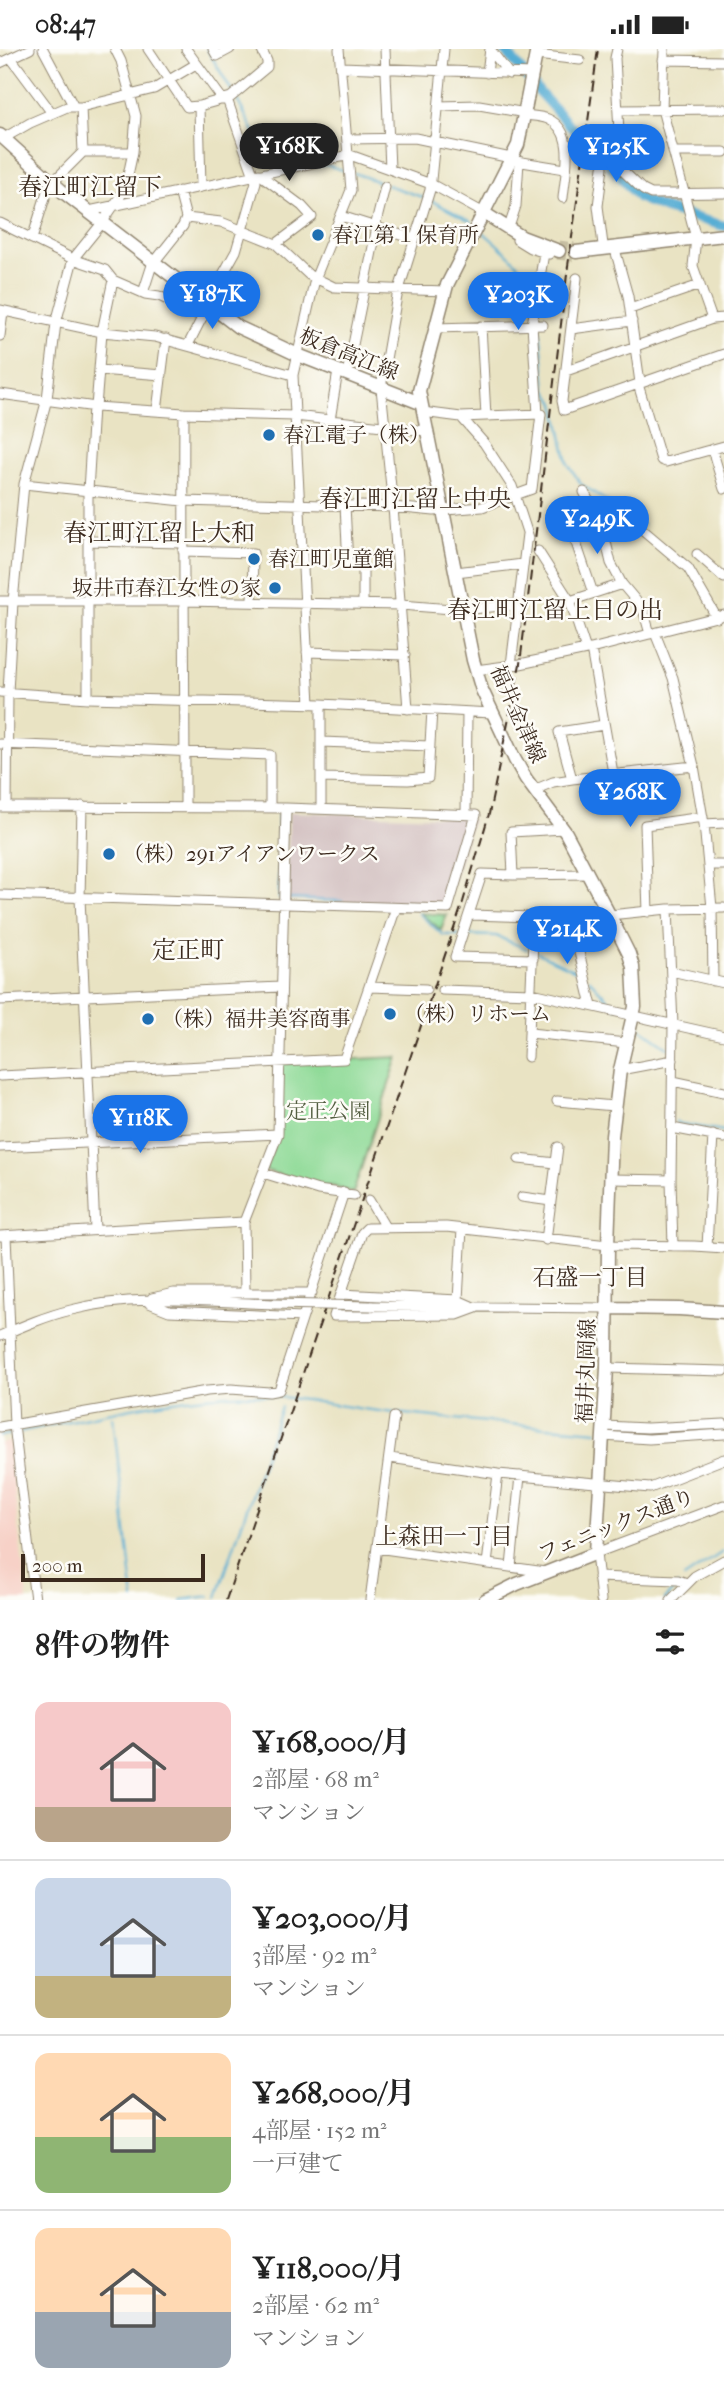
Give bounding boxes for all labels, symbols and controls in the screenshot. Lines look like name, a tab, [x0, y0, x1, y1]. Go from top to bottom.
text: 08:47	[35, 9, 96, 40]
pin: ¥168K	[240, 123, 338, 183]
pin: ¥125K	[567, 125, 665, 184]
text: ¥168K	[256, 132, 322, 159]
text: ¥125K	[584, 133, 648, 160]
district label: 春江町江留下	[18, 173, 162, 201]
place label: 春江第１保育所	[332, 223, 479, 247]
marker: 春江第１保育所	[310, 227, 326, 243]
pin: ¥187K	[163, 271, 261, 331]
pin: ¥203K	[469, 273, 567, 332]
text: ¥187K	[179, 280, 245, 307]
text: ¥203K	[484, 281, 552, 308]
street label: 板倉高江線	[296, 323, 402, 385]
place label: 春江電子（株）	[283, 423, 430, 447]
marker: 春江電子（株）	[261, 427, 277, 443]
district label: 春江町江留上中央	[319, 485, 511, 513]
pin: ¥249K	[548, 497, 646, 556]
text: ¥249K	[561, 505, 633, 532]
district label: 春江町江留上大和	[63, 519, 255, 547]
place label: 春江町児童館	[268, 547, 394, 571]
marker: 春江町児童館	[246, 551, 262, 567]
place label: 坂井市春江女性の家	[72, 576, 261, 600]
marker: 坂井市春江女性の家	[267, 580, 283, 596]
district label: 春江町江留上日の出	[447, 596, 663, 624]
street label: 福井金津線	[486, 661, 550, 767]
pin: ¥268K	[581, 769, 679, 829]
text: ¥268K	[595, 778, 665, 805]
place label: （株）291アイアンワークス	[123, 842, 380, 866]
marker: （株）291アイアンワークス	[101, 846, 117, 862]
pin: ¥214K	[518, 907, 616, 966]
text: ¥214K	[533, 915, 601, 942]
district label: 定正町	[152, 936, 224, 964]
place label: （株）リホーム	[404, 1002, 551, 1026]
marker: （株）リホーム	[382, 1006, 398, 1022]
place label: （株）福井美容商事	[162, 1007, 351, 1031]
marker: （株）福井美容商事	[140, 1011, 156, 1027]
pin: ¥118K	[91, 1095, 189, 1155]
park label: 定正公園	[286, 1099, 370, 1123]
text: ¥118K	[109, 1104, 171, 1131]
district label: 石盛一丁目	[533, 1264, 648, 1291]
street label: 福井丸岡線	[572, 1318, 600, 1424]
street label: フェニックス通り	[534, 1484, 698, 1566]
district label: 上森田一丁目	[375, 1523, 513, 1550]
scale bar	[21, 1551, 205, 1583]
text: 200 m	[32, 1555, 83, 1577]
icon: filters	[651, 1623, 689, 1661]
text: 8件の物件	[35, 1628, 170, 1663]
text: ¥168,000/月	[252, 1725, 410, 1760]
icon: home	[91, 1730, 175, 1814]
text: 2部屋 · 68 m²	[252, 1766, 379, 1793]
text: マンション	[252, 1799, 366, 1826]
text: ¥203,000/月	[252, 1901, 413, 1936]
icon: home	[91, 1906, 175, 1990]
text: 3部屋 · 92 m²	[252, 1942, 376, 1969]
text: マンション	[252, 1975, 366, 2002]
text: ¥268,000/月	[252, 2076, 415, 2111]
icon: home	[91, 2081, 175, 2165]
text: 4部屋 · 152 m²	[252, 2117, 387, 2144]
text: 一戸建て	[252, 2150, 344, 2177]
text: ¥118,000/月	[252, 2251, 405, 2286]
icon: home	[91, 2256, 175, 2340]
text: 2部屋 · 62 m²	[252, 2292, 379, 2319]
text: マンション	[252, 2325, 366, 2352]

